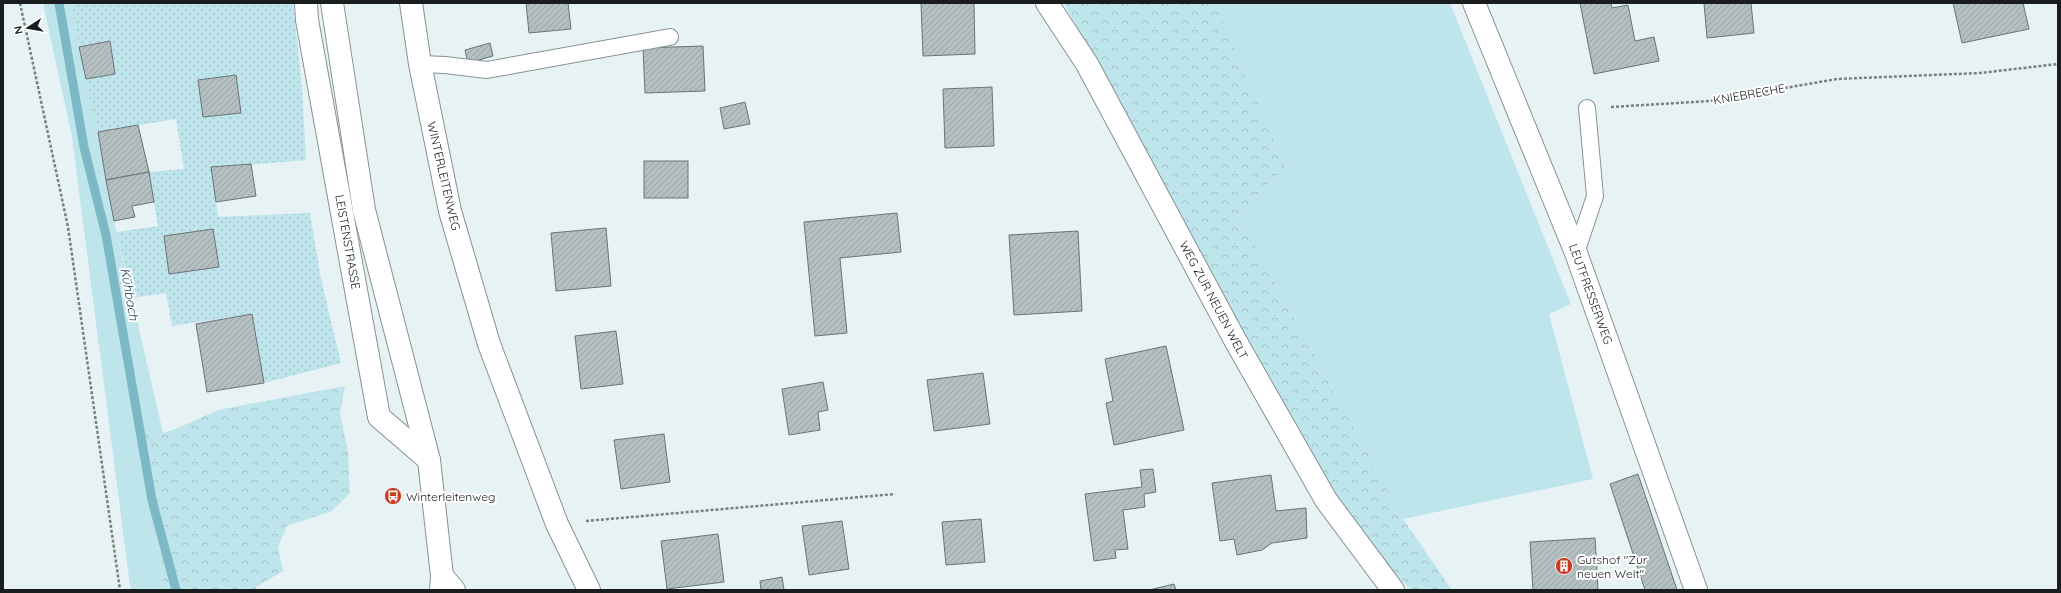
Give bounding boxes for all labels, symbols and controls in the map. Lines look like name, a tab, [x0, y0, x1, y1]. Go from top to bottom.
north arrow	[8, 8, 48, 48]
text: N	[11, 25, 26, 35]
street label: KNIEBRECHE	[1712, 80, 1786, 108]
street label: WINTERLEITENWEG	[424, 120, 464, 232]
street label: LEISTENSTRASSE	[332, 193, 364, 291]
street label: WEG ZUR NEUEN WELT	[1176, 238, 1252, 362]
street label: LEUTFRESSERWEG	[1566, 242, 1616, 346]
water label: Kühbach	[117, 266, 143, 322]
bus stop icon: Winterleitenweg	[383, 486, 403, 506]
place label: Winterleitenweg	[406, 489, 495, 504]
place label: Gutshof "Zur neuen Welt"	[1577, 552, 1648, 581]
building icon: Gutshof "Zur neuen Welt"	[1554, 556, 1574, 576]

